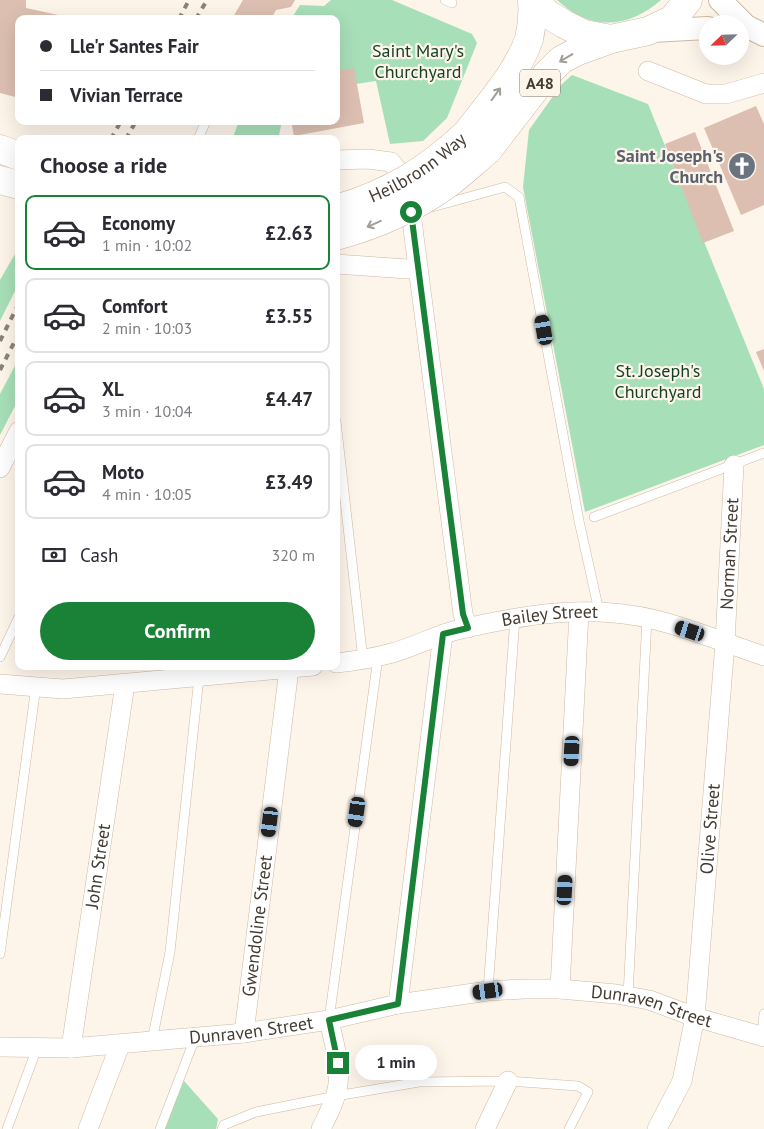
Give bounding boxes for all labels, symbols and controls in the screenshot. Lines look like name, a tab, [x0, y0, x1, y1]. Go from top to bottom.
north arrow	[699, 15, 749, 65]
map controls	[699, 15, 749, 65]
text: Lle'r Santes Fair	[70, 34, 199, 58]
park label: Saint Mary's Churchyard	[372, 39, 464, 83]
one-way arrow	[560, 53, 574, 63]
road number: A48	[520, 70, 560, 96]
text: Vivian Terrace	[70, 83, 183, 107]
one-way arrow	[491, 87, 501, 101]
street label: Heilbronn Way	[365, 127, 471, 207]
place label: Saint Joseph's Church	[616, 144, 723, 188]
text: Choose a ride	[40, 151, 167, 179]
church icon: Saint Joseph's Church	[727, 151, 757, 181]
route start	[400, 201, 422, 223]
icon: car	[42, 210, 87, 255]
text: Economy	[102, 211, 175, 235]
one-way arrow	[367, 220, 382, 230]
text: £2.63	[265, 221, 313, 245]
text: 1 min · 10:02	[102, 235, 192, 255]
icon: car	[42, 293, 87, 338]
text: Comfort	[102, 294, 168, 318]
text: £3.55	[265, 304, 313, 328]
car	[534, 314, 553, 346]
text: 2 min · 10:03	[102, 318, 192, 338]
park label: St. Joseph's Churchyard	[614, 359, 702, 403]
icon: car	[42, 376, 87, 421]
text: XL	[102, 377, 124, 401]
text: £4.47	[265, 387, 313, 411]
text: 3 min · 10:04	[102, 401, 192, 421]
icon: car	[42, 459, 87, 504]
text: Moto	[102, 460, 144, 484]
text: £3.49	[265, 470, 313, 494]
text: 4 min · 10:05	[102, 484, 192, 504]
street label: Norman Street	[715, 497, 743, 610]
icon: cash	[40, 541, 68, 569]
text: Cash	[80, 543, 118, 567]
text: 320 m	[272, 545, 315, 565]
street label: Bailey Street	[500, 600, 598, 631]
button: Confirm	[40, 602, 315, 660]
car	[673, 619, 706, 643]
car	[563, 736, 580, 766]
street label: Olive Street	[694, 783, 725, 875]
car	[347, 796, 366, 828]
car	[260, 806, 279, 838]
street label: John Street	[80, 822, 115, 911]
street label: Gwendoline Street	[237, 854, 277, 998]
car	[556, 875, 573, 905]
street label: Dunraven Street	[590, 980, 715, 1032]
car	[472, 981, 503, 1001]
street label: Dunraven Street	[188, 1011, 315, 1049]
callout: 1 min	[356, 1046, 438, 1080]
route end	[327, 1052, 349, 1074]
text: 1 min	[376, 1052, 416, 1072]

